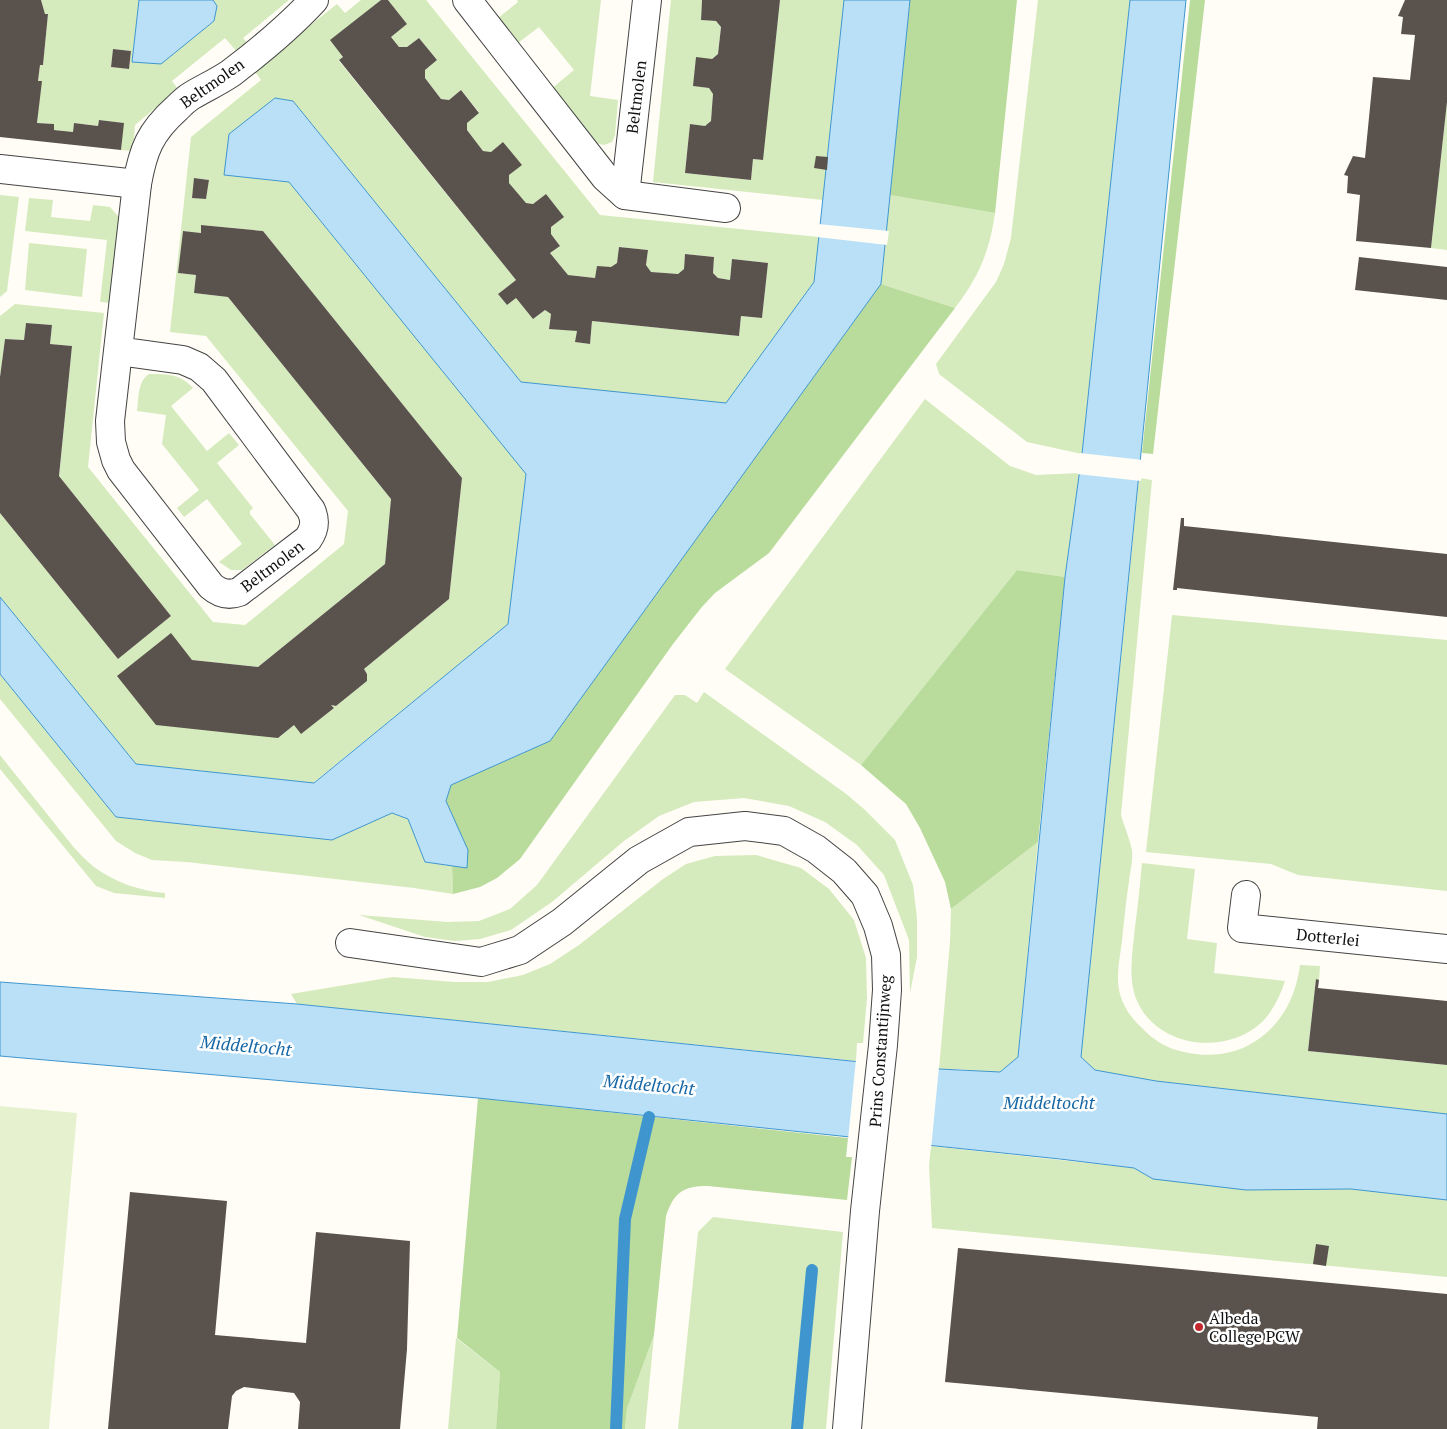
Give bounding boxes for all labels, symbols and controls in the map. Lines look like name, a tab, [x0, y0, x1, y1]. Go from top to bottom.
street label: Beltmolen	[176, 53, 249, 113]
street label: Beltmolen	[621, 59, 651, 135]
street label: Beltmolen	[236, 535, 308, 597]
street label: Dotterlei	[1295, 923, 1361, 951]
street label: Prins Constantijnweg	[864, 974, 896, 1128]
water label: Middeltocht	[198, 1029, 294, 1061]
water label: Middeltocht	[601, 1068, 697, 1100]
water label: Middeltocht	[1002, 1090, 1096, 1114]
place label: Albeda College PCW	[1209, 1307, 1300, 1347]
marker: Albeda College PCW	[1193, 1321, 1205, 1333]

